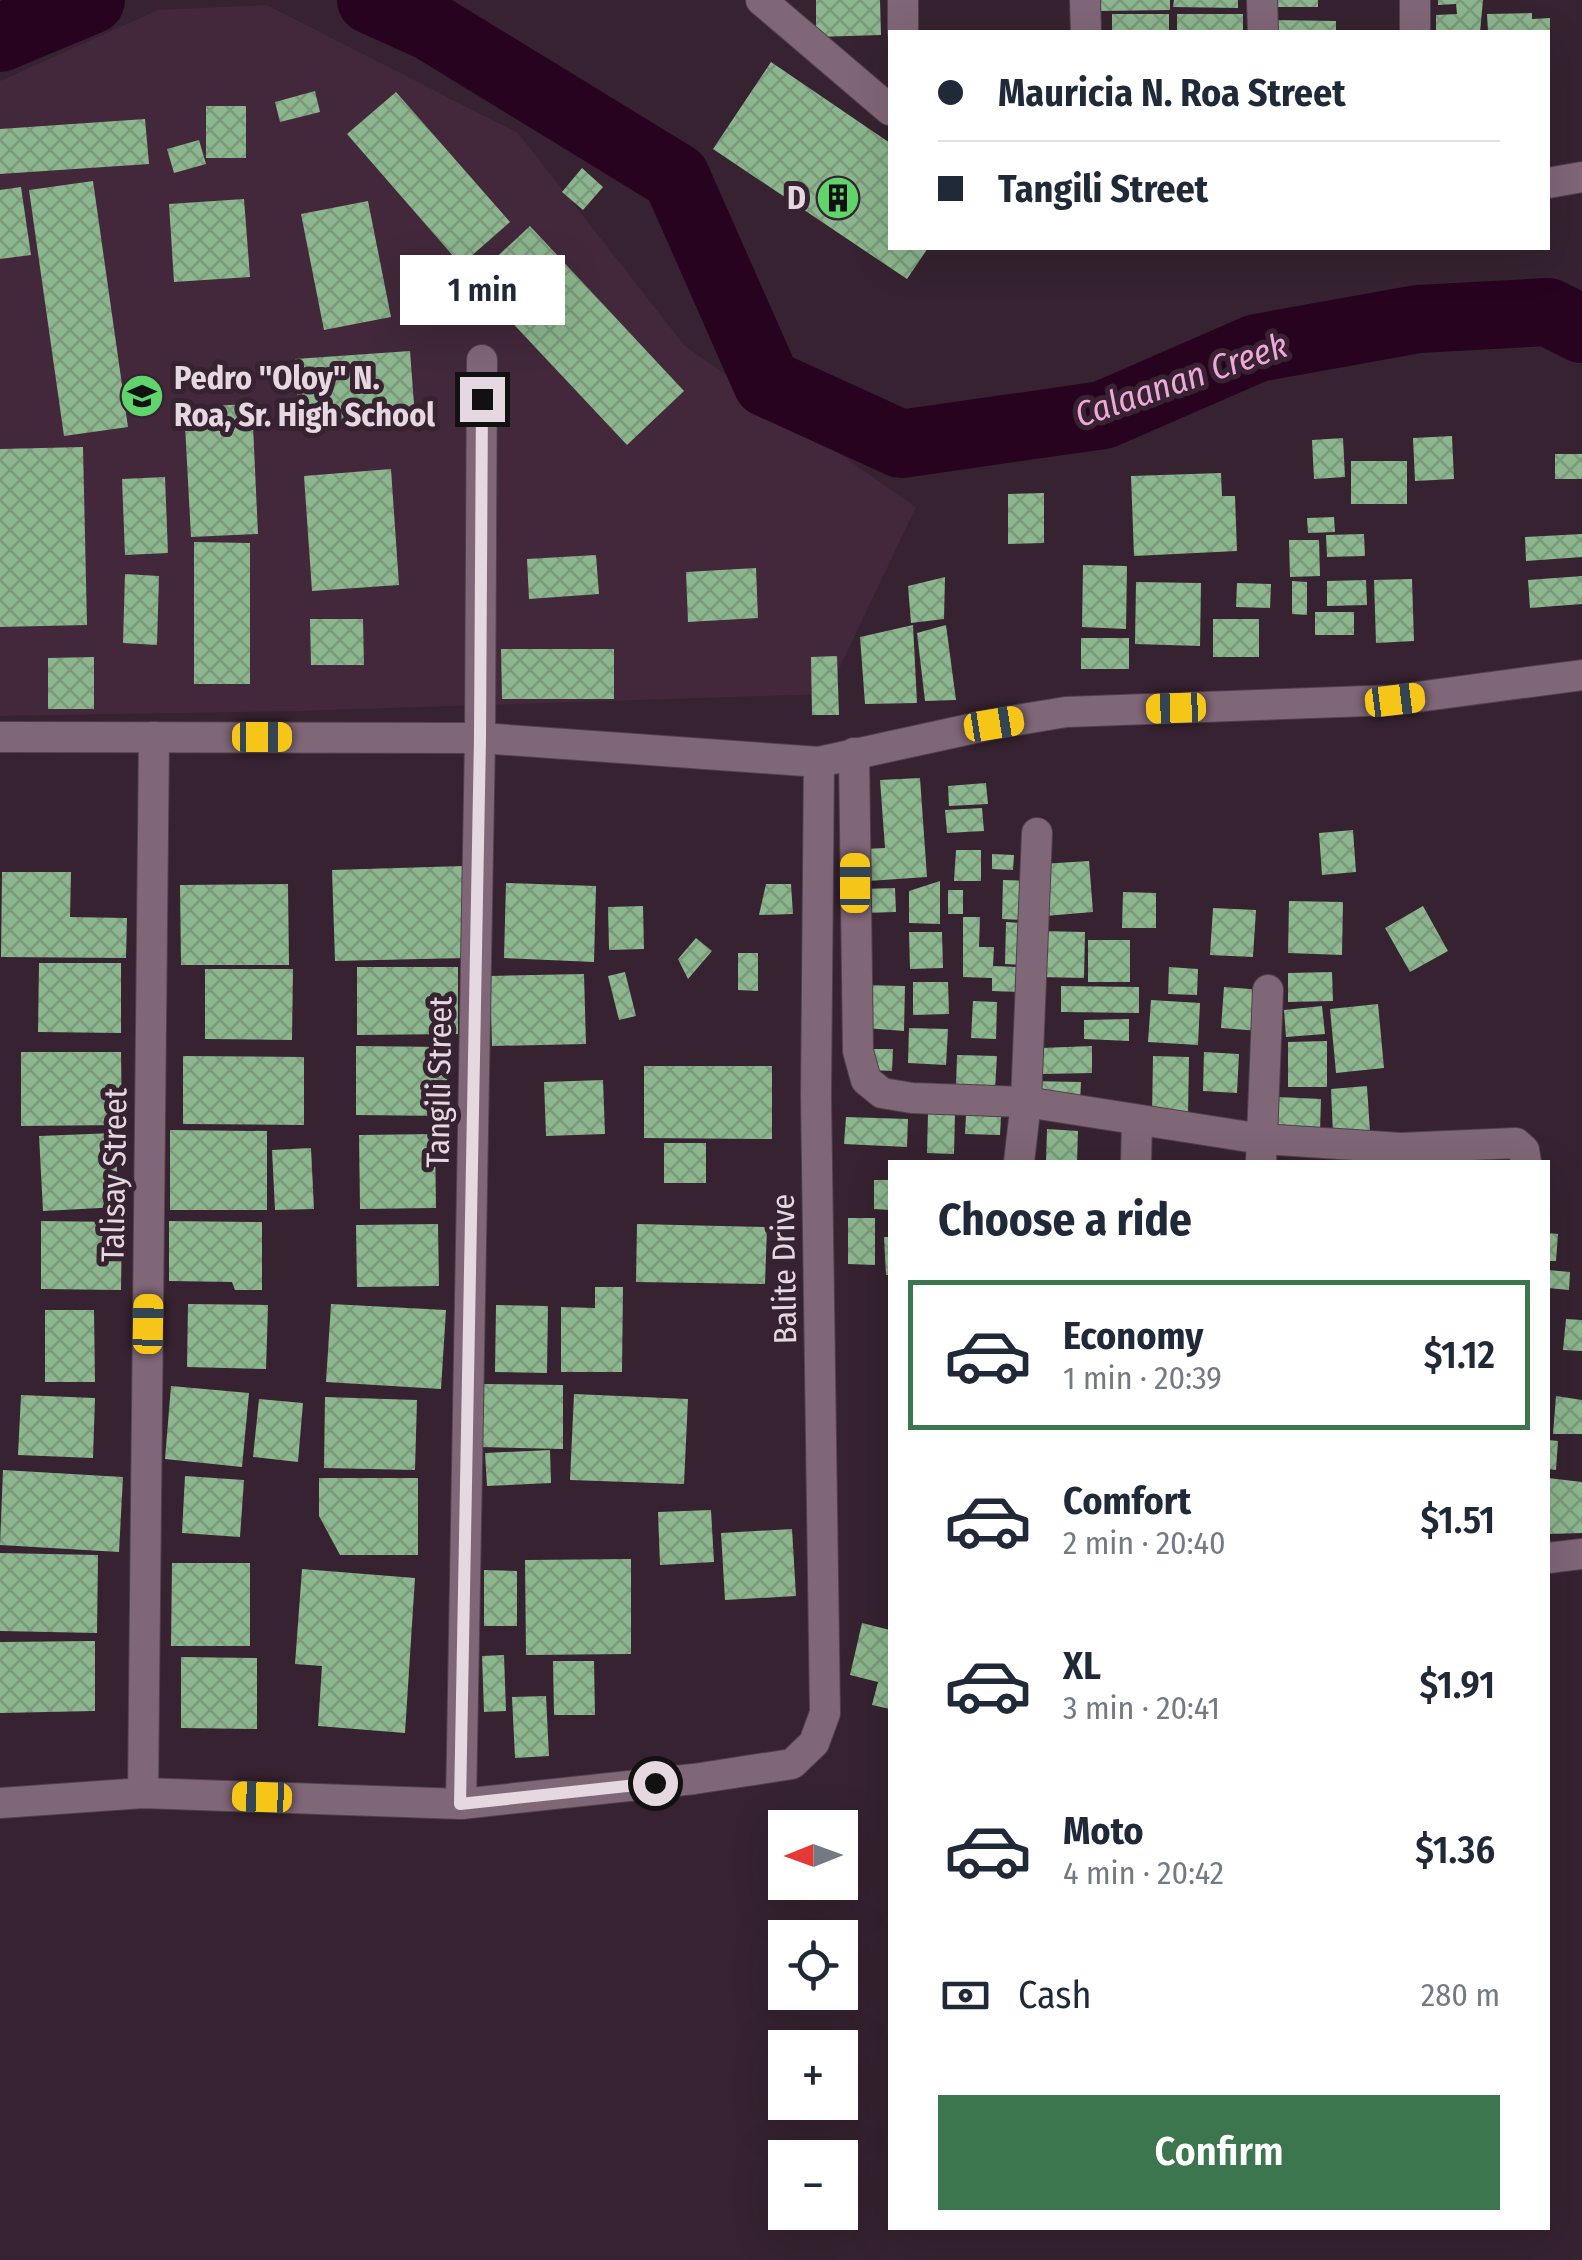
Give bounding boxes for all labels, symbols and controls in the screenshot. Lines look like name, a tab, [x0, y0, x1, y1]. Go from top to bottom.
text: Mauricia N. Roa Street	[998, 70, 1346, 116]
text: Tangili Street	[998, 166, 1208, 212]
building icon: D	[815, 175, 861, 221]
place label: D	[787, 179, 806, 217]
callout: 1 min	[400, 254, 564, 324]
text: 1 min	[448, 271, 517, 309]
water label: Calaanan Creek	[1069, 324, 1293, 436]
place label: Pedro "Oloy" N. Roa, Sr. High School	[174, 359, 435, 434]
school or university icon: Pedro "Oloy" N. Roa, Sr. High School	[119, 373, 165, 419]
route end	[460, 377, 505, 422]
car	[1363, 681, 1427, 719]
car	[1145, 692, 1207, 724]
car	[962, 704, 1026, 744]
car	[232, 722, 292, 752]
car	[840, 853, 870, 913]
street label: Tangili Street	[419, 995, 460, 1168]
street label: Talisay Street	[93, 1087, 135, 1262]
street label: Balite Drive	[764, 1193, 804, 1345]
text: Choose a ride	[938, 1193, 1192, 1247]
car	[132, 1294, 164, 1354]
icon: car	[943, 1310, 1033, 1400]
text: Economy	[1063, 1313, 1203, 1359]
text: $1.12	[1424, 1332, 1495, 1378]
text: 1 min · 20:39	[1063, 1359, 1222, 1397]
icon: car	[943, 1475, 1033, 1565]
text: Comfort	[1063, 1478, 1191, 1524]
text: $1.51	[1421, 1497, 1495, 1543]
text: 2 min · 20:40	[1063, 1524, 1226, 1562]
icon: car	[943, 1640, 1033, 1730]
text: XL	[1063, 1643, 1101, 1689]
text: $1.91	[1419, 1662, 1495, 1708]
text: 3 min · 20:41	[1063, 1689, 1220, 1727]
route start	[633, 1761, 678, 1806]
car	[231, 1781, 293, 1813]
icon: car	[943, 1805, 1033, 1895]
text: Moto	[1063, 1808, 1144, 1854]
north arrow	[768, 1810, 858, 1900]
map controls	[768, 1810, 858, 2230]
text: $1.36	[1415, 1827, 1495, 1873]
text: 4 min · 20:42	[1063, 1854, 1224, 1892]
button: locate	[768, 1920, 858, 2010]
icon: cash	[938, 1968, 993, 2023]
text: Cash	[1018, 1972, 1092, 2018]
text: 280 m	[1421, 1976, 1500, 2014]
button: +	[768, 2030, 858, 2120]
button: Confirm	[938, 2095, 1500, 2210]
button: −	[768, 2140, 858, 2230]

